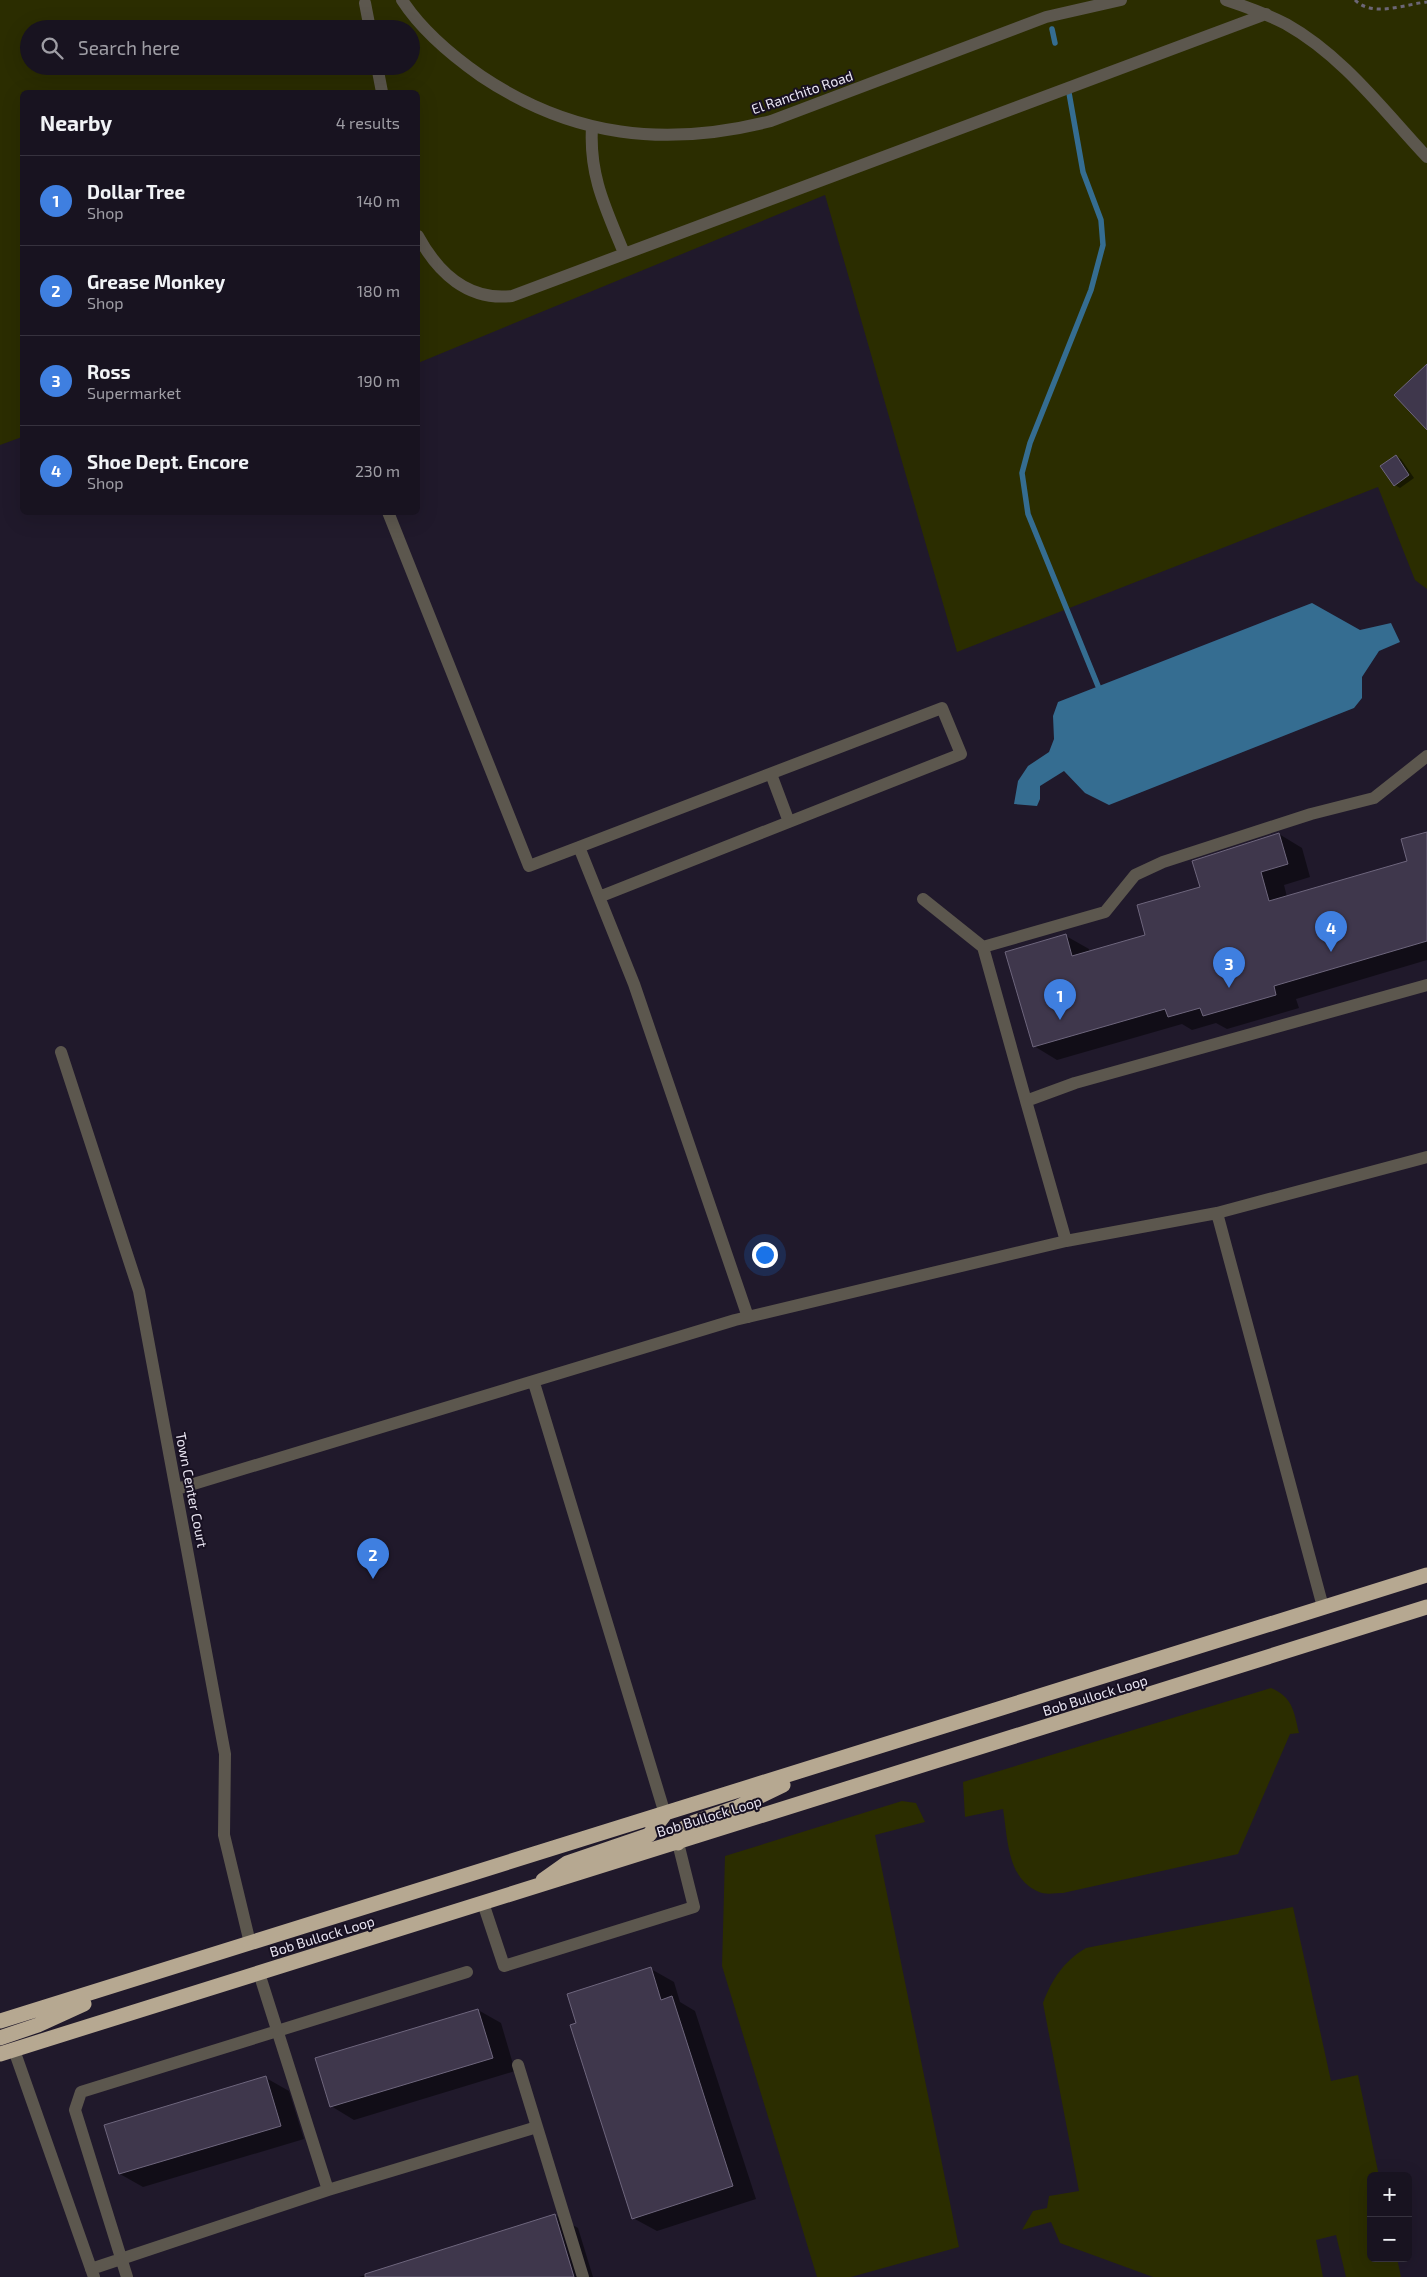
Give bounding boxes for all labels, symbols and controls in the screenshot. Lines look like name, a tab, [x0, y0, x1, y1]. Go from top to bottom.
search box	[20, 20, 420, 75]
icon: search	[38, 34, 66, 62]
text: Search here	[78, 36, 180, 59]
street label: El Ranchito Road	[749, 67, 855, 117]
text: Nearby	[40, 110, 112, 135]
text: 4 results	[336, 113, 400, 132]
text: Dollar Tree	[87, 180, 185, 203]
text: 1	[53, 191, 59, 210]
text: 140 m	[357, 191, 400, 210]
text: Shop	[87, 203, 124, 222]
text: Grease Monkey	[87, 270, 225, 293]
text: 2	[51, 281, 61, 300]
text: 180 m	[357, 281, 400, 300]
text: Shop	[87, 293, 124, 312]
text: Ross	[87, 360, 131, 383]
text: 3	[51, 371, 61, 390]
text: 190 m	[357, 371, 400, 390]
text: Supermarket	[87, 383, 181, 402]
text: Shoe Dept. Encore	[87, 450, 249, 473]
text: 4	[51, 461, 61, 480]
text: 230 m	[355, 461, 400, 480]
text: Shop	[87, 473, 124, 492]
pin: 4	[1315, 911, 1347, 952]
pin: 3	[1213, 947, 1245, 988]
pin: 1	[1044, 979, 1076, 1020]
your location	[752, 1242, 778, 1268]
street label: Town Center Court	[172, 1431, 212, 1549]
pin: 2	[357, 1538, 389, 1579]
street label: Bob Bullock Loop	[1040, 1671, 1150, 1719]
street label: Bob Bullock Loop	[654, 1792, 764, 1840]
street label: Bob Bullock Loop	[267, 1912, 377, 1960]
map controls	[1367, 2172, 1412, 2262]
button: +	[1367, 2172, 1412, 2217]
button: −	[1367, 2217, 1412, 2262]

